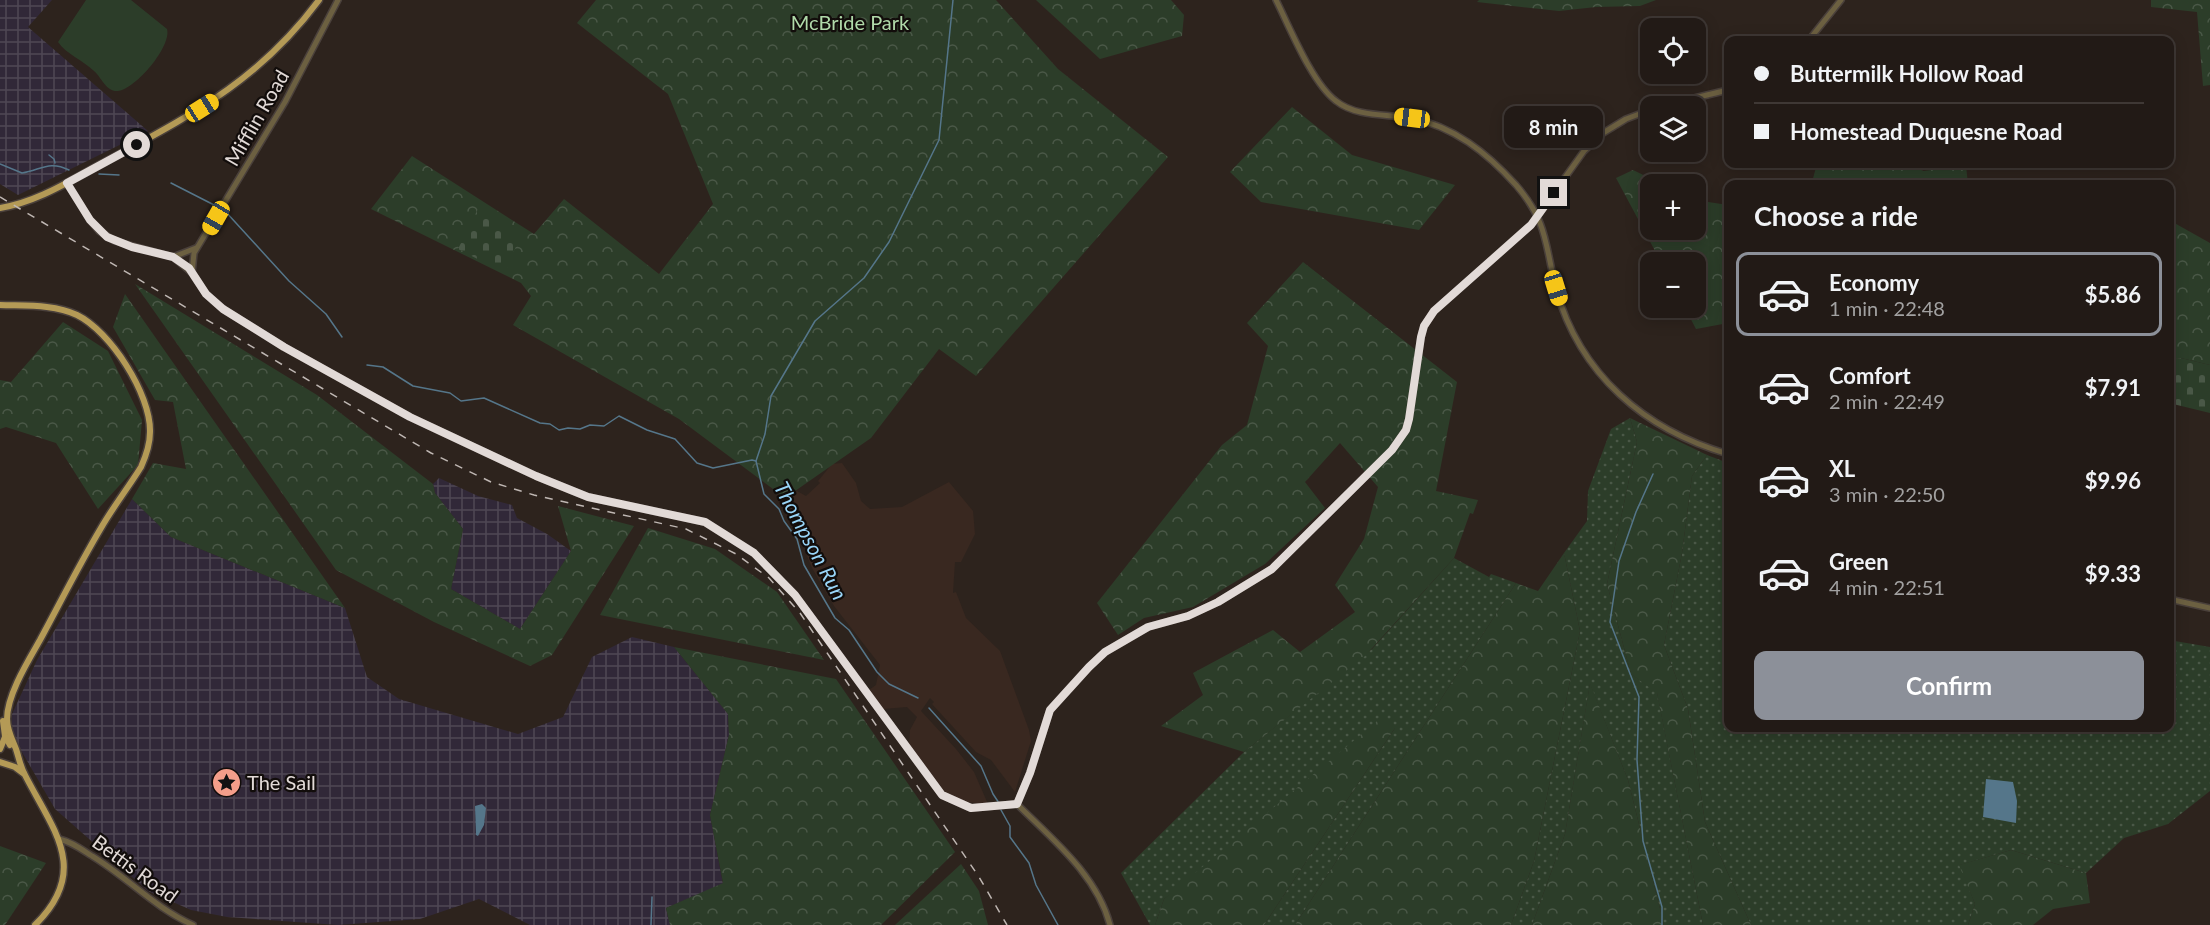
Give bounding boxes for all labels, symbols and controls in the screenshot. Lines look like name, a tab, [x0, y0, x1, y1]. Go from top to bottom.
park label: McBride Park	[791, 10, 910, 34]
map controls	[1640, 18, 1706, 318]
button: locate	[1640, 18, 1706, 84]
text: Buttermilk Hollow Road	[1790, 60, 2024, 87]
street label: Mifflin Road	[219, 65, 293, 170]
car	[182, 91, 222, 125]
button: layers	[1640, 96, 1706, 162]
callout: 8 min	[1504, 106, 1604, 148]
car	[1393, 107, 1431, 129]
text: 8 min	[1529, 115, 1578, 139]
text: Homestead Duquesne Road	[1790, 118, 2062, 145]
route start	[123, 131, 150, 158]
button: +	[1640, 174, 1706, 240]
route end	[1540, 179, 1567, 206]
car	[199, 198, 233, 238]
text: Choose a ride	[1754, 199, 1918, 232]
button: −	[1640, 252, 1706, 318]
icon: car	[1757, 267, 1811, 321]
car	[1542, 268, 1570, 308]
text: Economy	[1829, 269, 1919, 296]
text: $5.86	[2085, 281, 2141, 308]
text: 1 min · 22:48	[1829, 296, 1945, 320]
icon: car	[1757, 360, 1811, 414]
text: Comfort	[1829, 362, 1911, 389]
text: $7.91	[2085, 374, 2141, 401]
text: 2 min · 22:49	[1829, 389, 1945, 413]
icon: car	[1757, 453, 1811, 507]
text: XL	[1829, 455, 1855, 482]
text: $9.96	[2085, 467, 2141, 494]
water label: Thompson Run	[770, 477, 853, 604]
text: 3 min · 22:50	[1829, 482, 1945, 506]
icon: car	[1757, 546, 1811, 600]
text: Green	[1829, 548, 1889, 575]
text: $9.33	[2085, 560, 2141, 587]
text: 4 min · 22:51	[1829, 575, 1945, 599]
button: Confirm	[1754, 651, 2144, 720]
place icon: The Sail	[210, 767, 242, 799]
place label: The Sail	[247, 770, 316, 794]
street label: Bettis Road	[88, 829, 183, 907]

